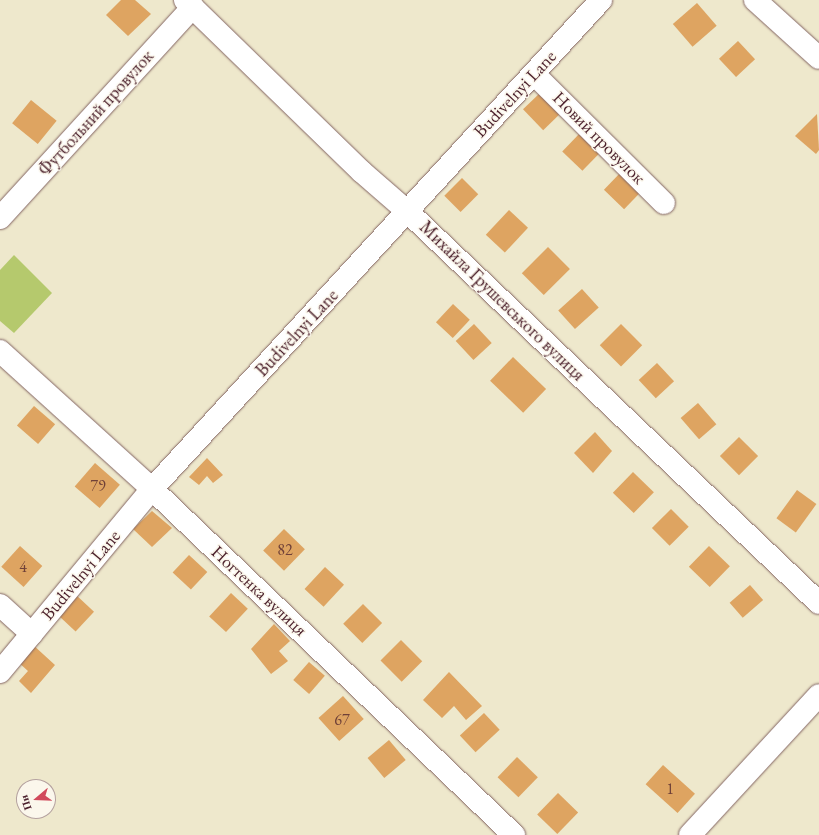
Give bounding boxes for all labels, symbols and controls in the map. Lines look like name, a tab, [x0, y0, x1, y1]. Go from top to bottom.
street label: Футбольний провулок	[34, 46, 158, 180]
street label: Budivelnyi Lane	[469, 46, 561, 142]
street label: Новий провулок	[548, 87, 650, 189]
street label: Михайла Грушевського вулиця	[415, 216, 589, 386]
street label: Budivelnyi Lane	[251, 285, 343, 381]
house number: 79	[90, 476, 106, 496]
street label: Budivelnyi Lane	[37, 525, 125, 625]
house number: 82	[277, 540, 293, 560]
street label: Ногтенка вулиця	[207, 541, 311, 641]
house number: 4	[19, 557, 27, 577]
house number: 67	[334, 710, 350, 730]
north arrow	[16, 779, 56, 819]
house number: 1	[666, 779, 674, 799]
text: Пн	[17, 793, 35, 812]

